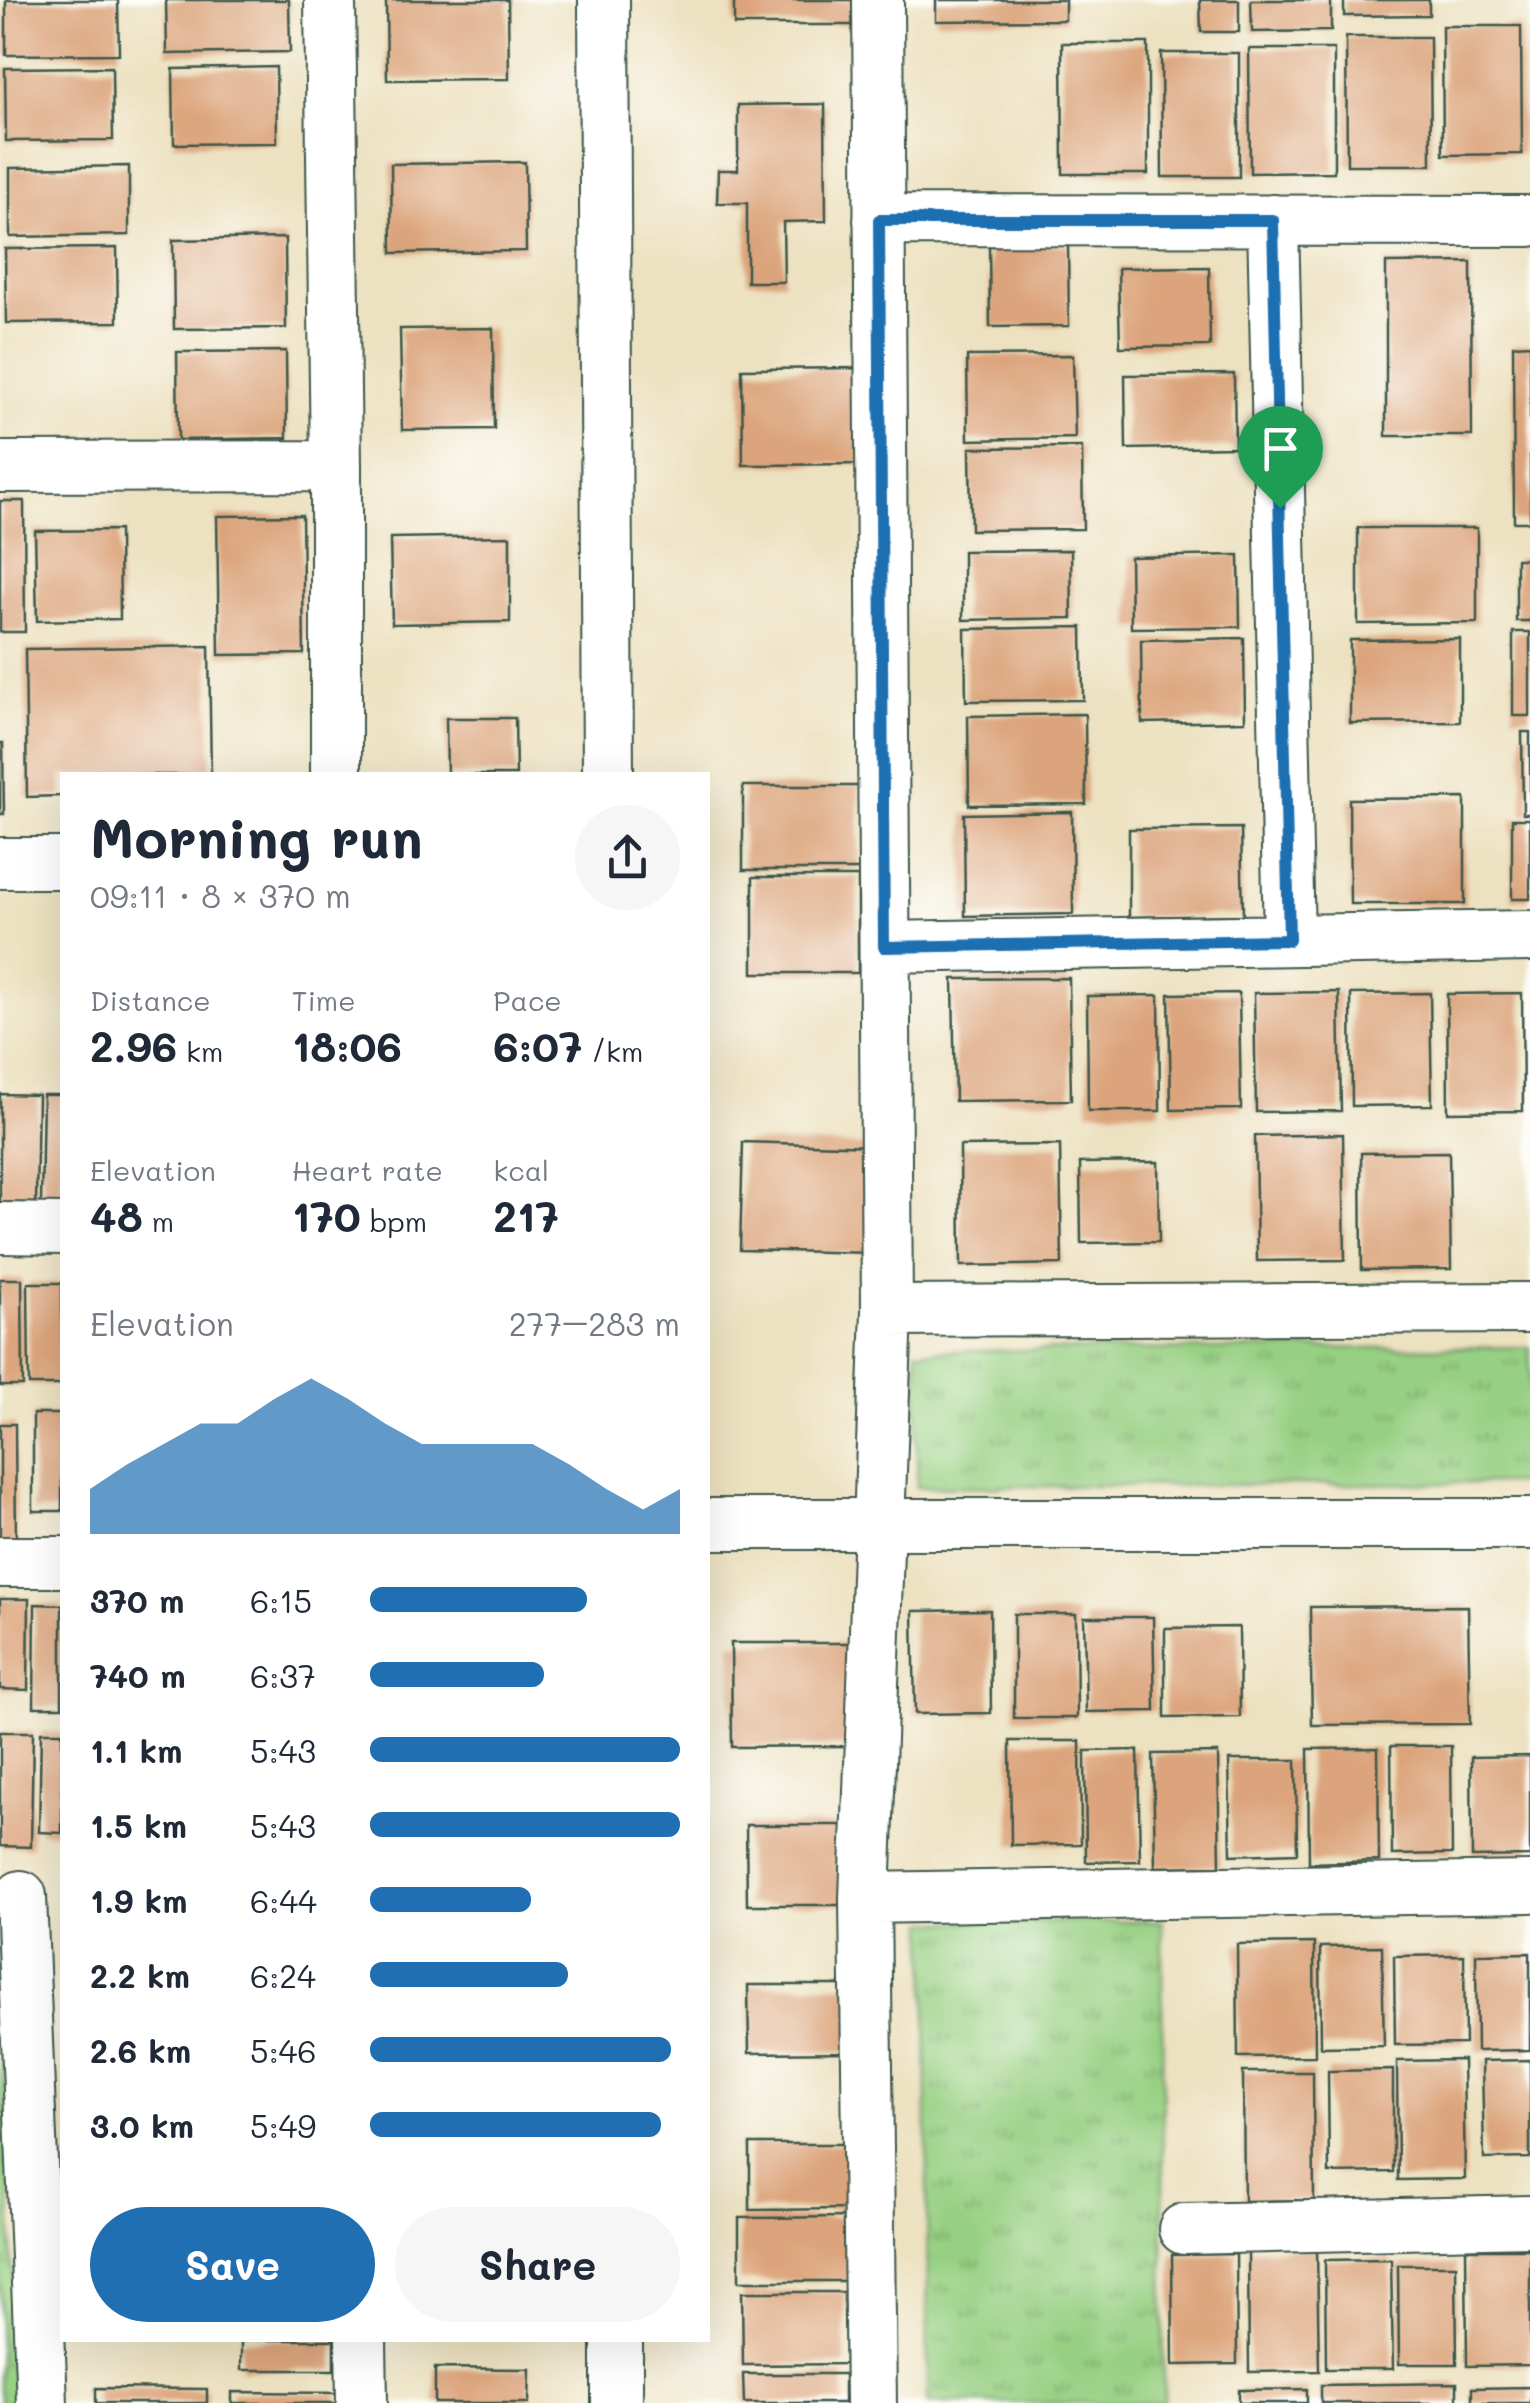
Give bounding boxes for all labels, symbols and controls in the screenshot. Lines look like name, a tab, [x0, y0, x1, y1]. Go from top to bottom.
pin	[1238, 406, 1323, 509]
icon: arrive	[1253, 421, 1308, 476]
text: Morning run	[90, 800, 423, 872]
button: share	[575, 805, 680, 910]
text: 09:11 · 8 × 370 m	[90, 874, 351, 916]
text: Distance	[90, 982, 211, 1018]
text: Time	[292, 982, 355, 1018]
text: Pace	[493, 982, 562, 1018]
text: 2.96	[90, 1018, 177, 1073]
text: 18:06	[292, 1018, 402, 1073]
text: 6:07	[493, 1018, 582, 1073]
text: km	[177, 1033, 223, 1069]
text: /km	[582, 1033, 643, 1069]
text: Elevation	[90, 1152, 216, 1188]
text: Heart rate	[292, 1152, 443, 1188]
text: kcal	[493, 1152, 549, 1188]
text: 48	[90, 1188, 143, 1243]
text: 170	[292, 1188, 361, 1243]
text: 217	[493, 1188, 559, 1243]
text: m	[143, 1203, 174, 1239]
text: bpm	[361, 1203, 427, 1239]
text: Elevation	[90, 1302, 234, 1344]
text: 277–283 m	[509, 1302, 680, 1344]
text: 370 m	[90, 1579, 185, 1621]
text: 6:15	[250, 1579, 312, 1621]
text: 740 m	[90, 1654, 186, 1696]
text: 6:37	[250, 1654, 316, 1696]
text: 1.1 km	[90, 1729, 182, 1771]
text: 5:43	[250, 1729, 316, 1771]
text: 1.5 km	[90, 1804, 187, 1846]
text: 5:43	[250, 1804, 316, 1846]
text: 1.9 km	[90, 1879, 187, 1921]
text: 6:44	[250, 1879, 317, 1921]
text: 2.2 km	[90, 1954, 190, 1996]
text: 6:24	[250, 1954, 316, 1996]
text: 2.6 km	[90, 2029, 191, 2071]
text: 5:46	[250, 2029, 317, 2071]
text: 3.0 km	[90, 2104, 194, 2146]
text: 5:49	[250, 2104, 316, 2146]
button: Save	[90, 2207, 375, 2322]
button: Share	[395, 2207, 680, 2322]

